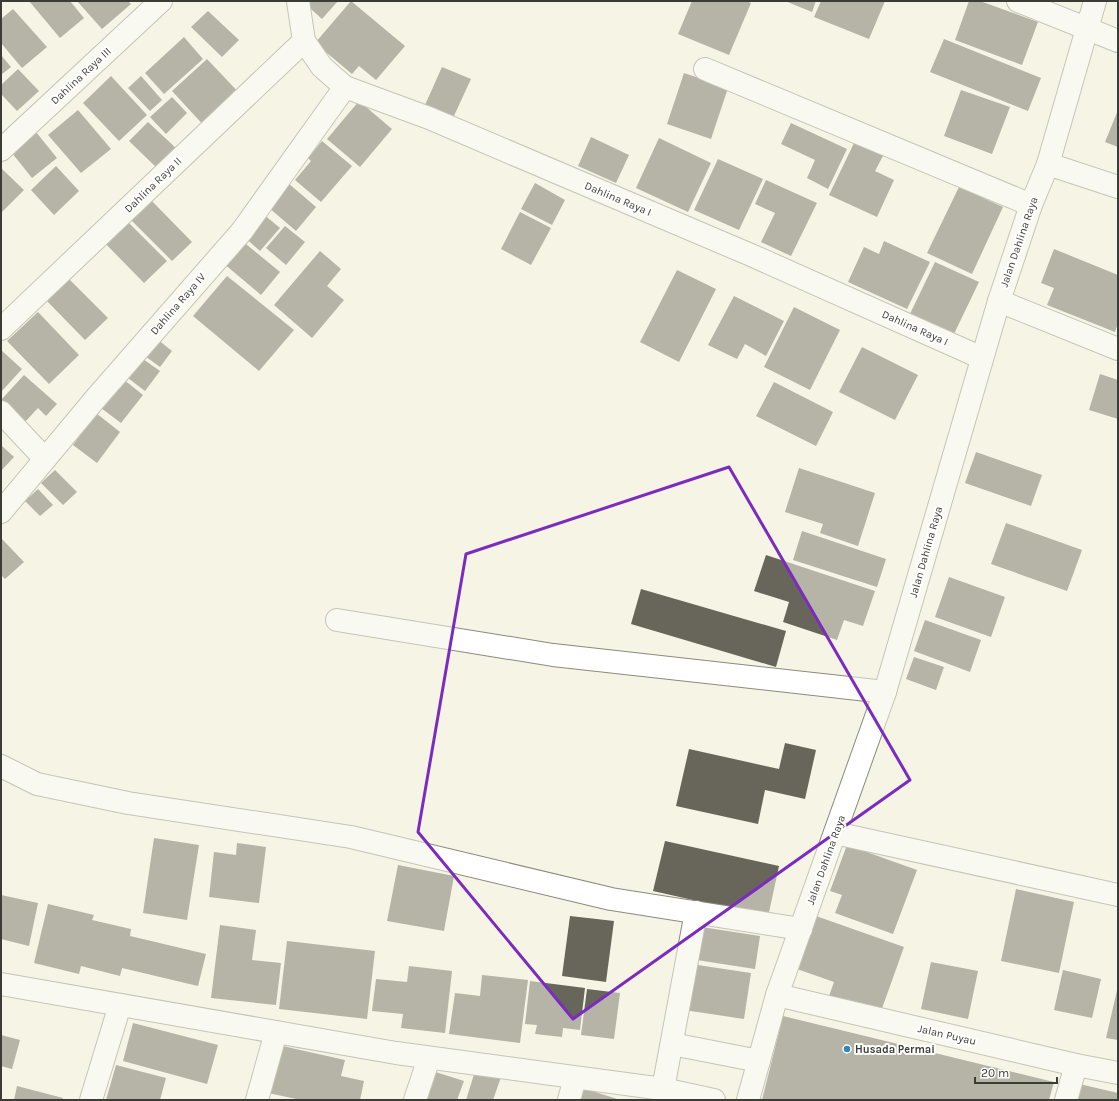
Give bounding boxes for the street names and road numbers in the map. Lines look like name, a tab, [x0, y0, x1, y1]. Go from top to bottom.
street label: Dahlina Raya III	[48, 45, 114, 107]
street label: Dahlina Raya II	[122, 154, 184, 216]
street label: Dahlina Raya I	[583, 179, 653, 219]
street label: Jalan Dahlina Raya	[997, 195, 1041, 289]
street label: Dahlina Raya IV	[148, 271, 208, 337]
street label: Dahlina Raya I	[880, 308, 950, 348]
street label: Jalan Dahlina Raya	[907, 505, 945, 599]
street label: Jalan Dahlina Raya	[804, 813, 848, 907]
street label: Jalan Puyau	[917, 1022, 977, 1048]

